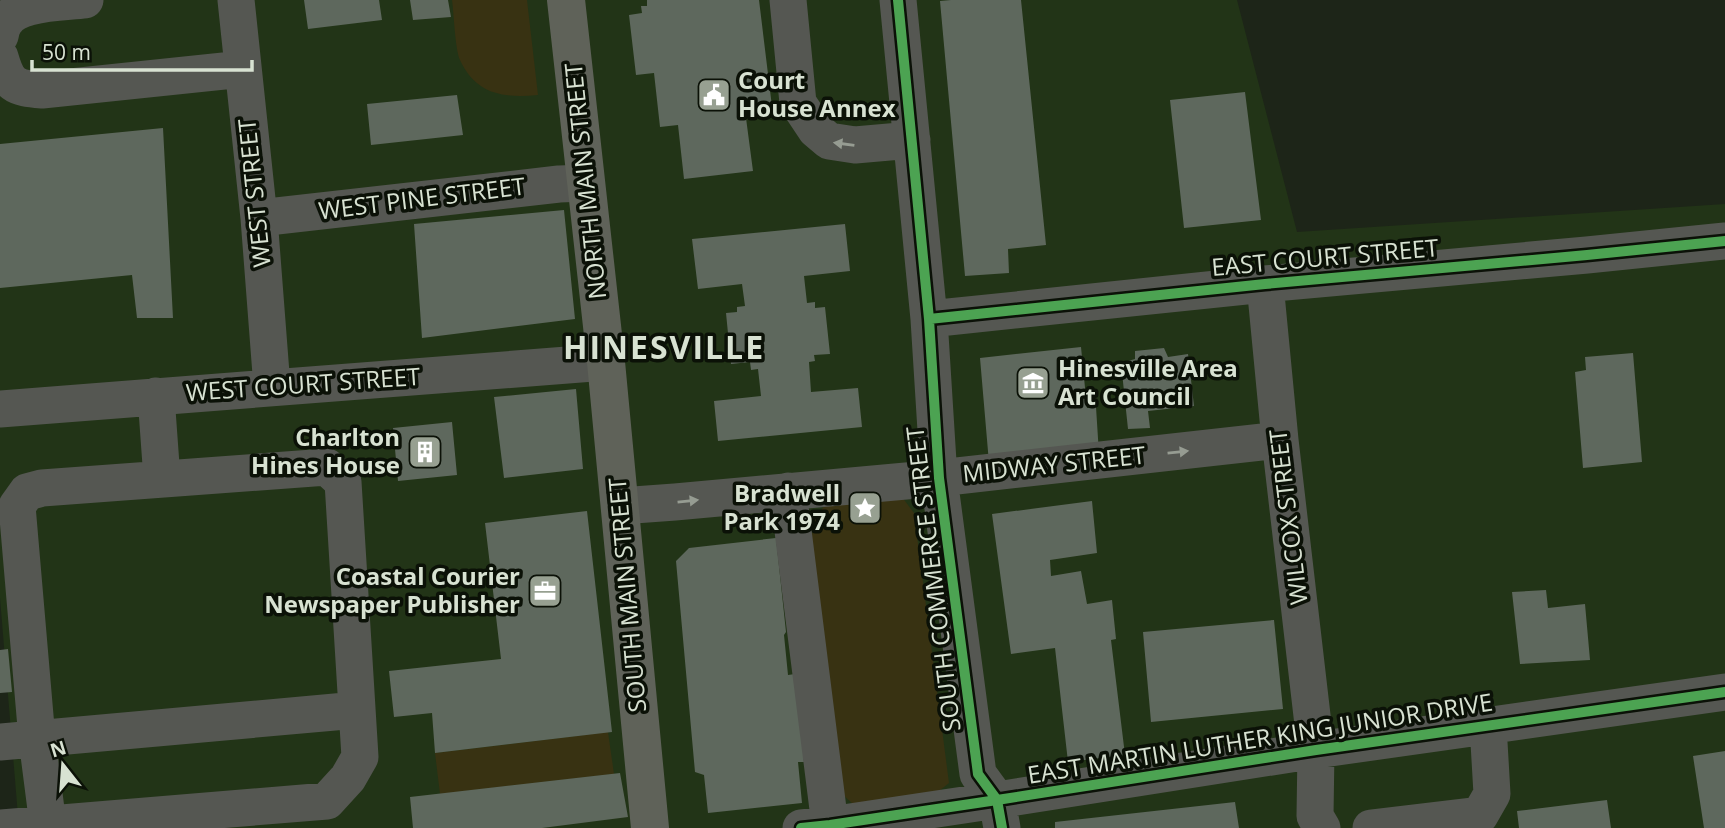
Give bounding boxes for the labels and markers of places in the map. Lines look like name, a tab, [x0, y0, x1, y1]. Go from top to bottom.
place label: Court House Annex	[738, 63, 896, 124]
public building icon: Court House Annex	[695, 76, 733, 114]
place label: Hinesville Area Art Council	[1058, 351, 1238, 412]
museum icon: Hinesville Area Art Council	[1014, 364, 1052, 402]
place label: Charlton Hines House	[251, 420, 400, 481]
building icon: Charlton Hines House	[406, 433, 444, 471]
place label: Bradwell Park 1974	[724, 476, 840, 537]
place icon: Bradwell Park 1974	[846, 489, 884, 527]
place label: Coastal Courier Newspaper Publisher	[264, 559, 520, 620]
office icon: Coastal Courier Newspaper Publisher	[526, 572, 564, 610]

